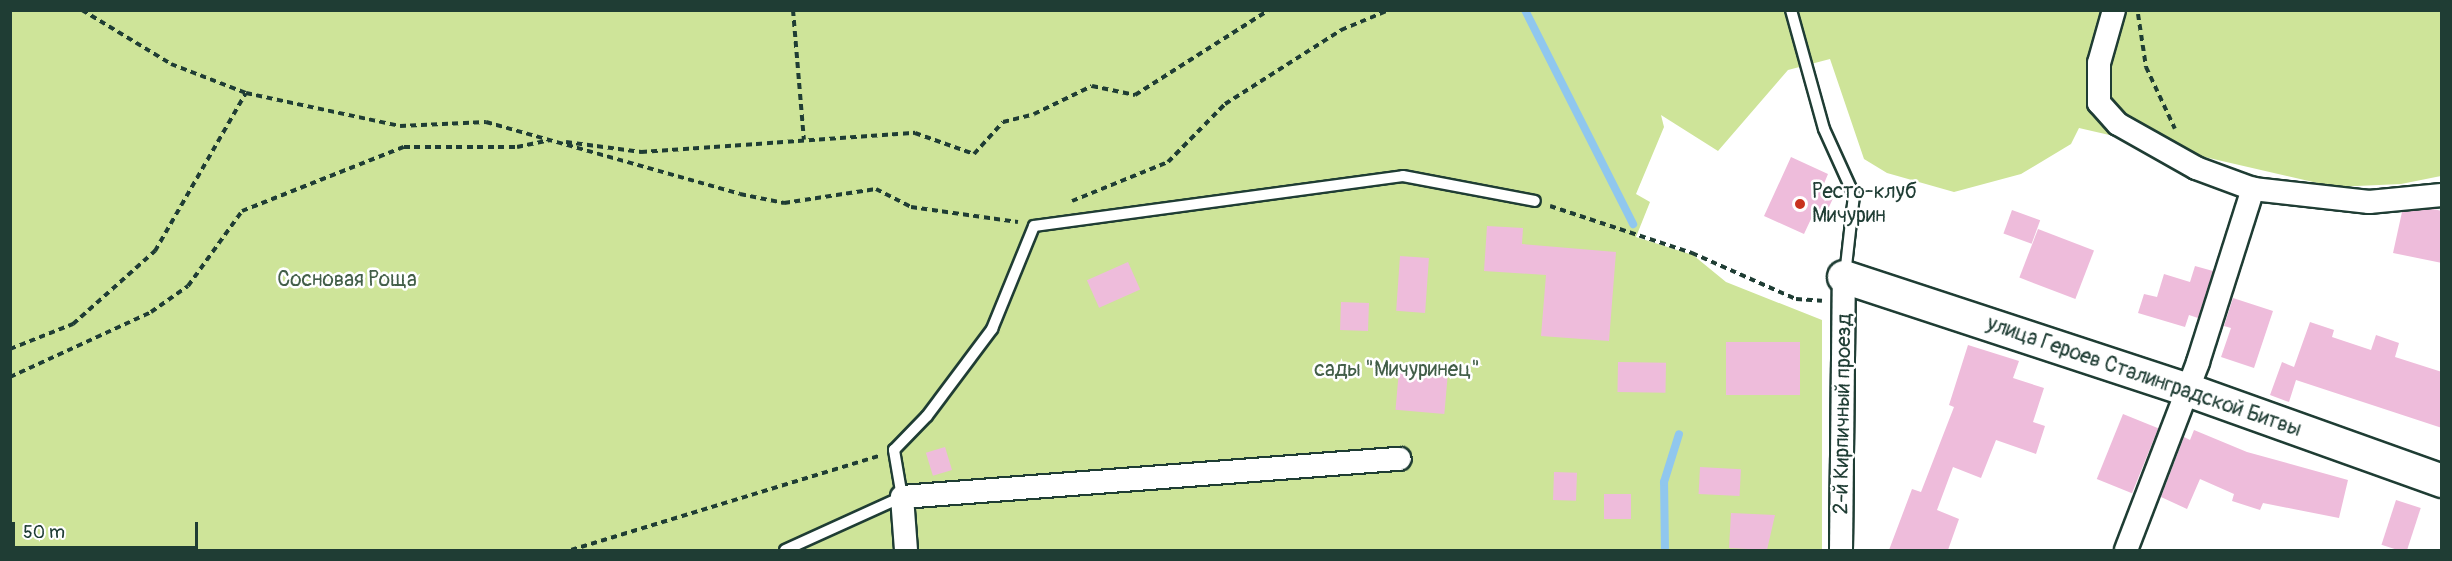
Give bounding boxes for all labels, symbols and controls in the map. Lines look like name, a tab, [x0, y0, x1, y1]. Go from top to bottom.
place label: Ресто-клуб Мичурин	[1812, 179, 1917, 229]
marker: Ресто-клуб Мичурин	[1793, 197, 1807, 211]
park label: Сосновая Роща	[277, 267, 417, 293]
street label: улица Героев Сталинградской Битвы	[1983, 311, 2305, 443]
street label: 2-й Кирпичный проезд	[1829, 313, 1857, 515]
park label: сады "Мичуринец"	[1314, 357, 1480, 383]
scale bar	[15, 510, 201, 548]
text: 50 m	[23, 521, 65, 544]

